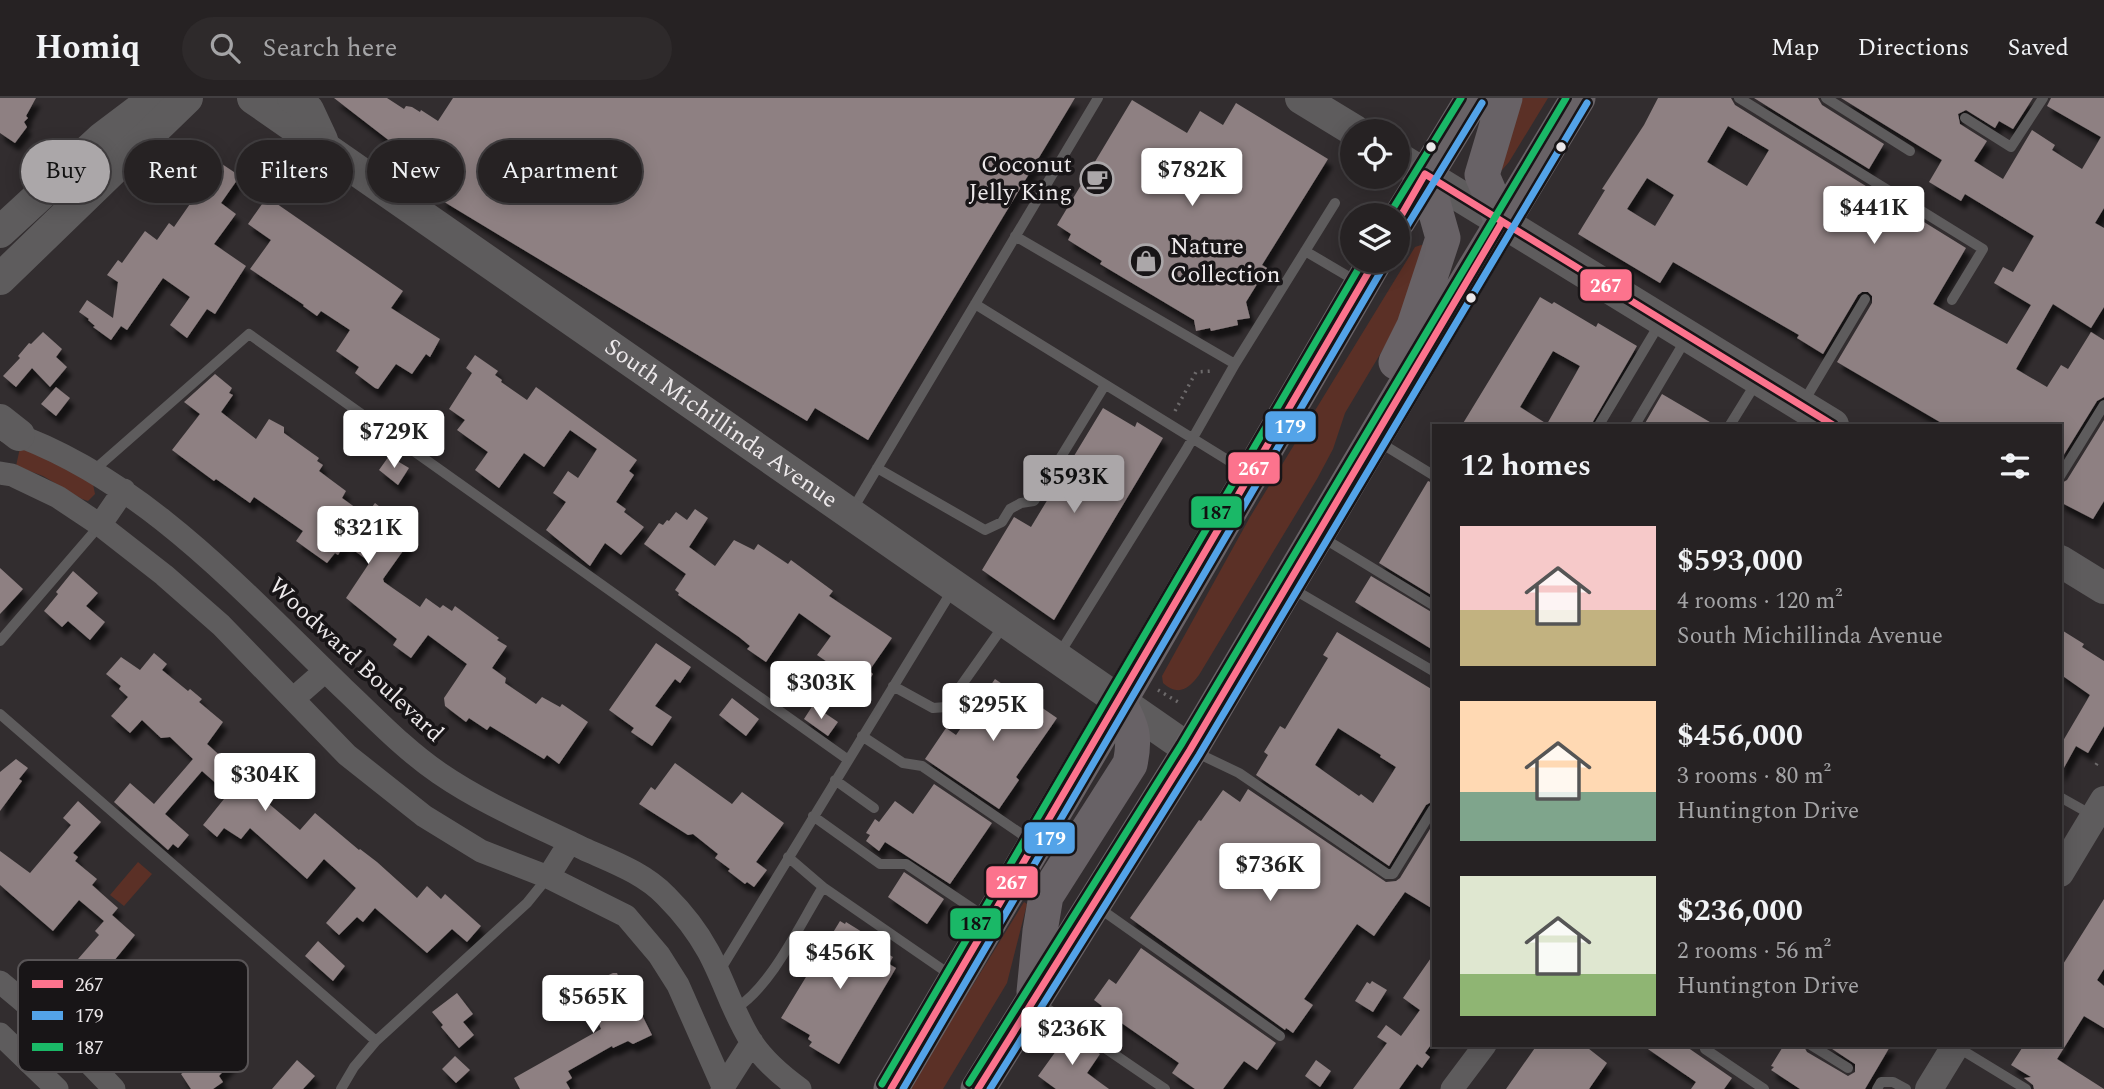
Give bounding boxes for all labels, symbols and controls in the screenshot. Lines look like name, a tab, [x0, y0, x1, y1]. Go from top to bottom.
search box	[182, 17, 672, 80]
text: Homiq	[35, 23, 140, 73]
text: Search here	[262, 28, 397, 68]
icon: search	[206, 29, 244, 67]
text: Map	[1771, 30, 1819, 66]
text: Directions	[1857, 30, 1969, 66]
text: Saved	[2007, 30, 2069, 66]
map controls	[1340, 119, 1410, 273]
button: locate	[1340, 119, 1410, 189]
chip: Buy	[21, 140, 110, 203]
chip: Rent	[124, 140, 222, 203]
chip: Filters	[236, 140, 353, 203]
chip: New	[367, 140, 464, 203]
chip: Apartment	[478, 140, 642, 203]
unlabelled marker	[1424, 140, 1438, 154]
unlabelled marker	[1554, 140, 1568, 154]
place label: Coconut Jelly King	[968, 147, 1072, 211]
pin: $782K	[1143, 148, 1241, 208]
text: $782K	[1157, 153, 1227, 188]
cafe icon: Coconut Jelly King	[1078, 160, 1116, 198]
pin: $441K	[1825, 186, 1923, 246]
text: $441K	[1839, 191, 1909, 226]
button: layers	[1340, 203, 1410, 273]
place label: Nature Collection	[1170, 229, 1281, 293]
shop icon: Nature Collection	[1127, 242, 1165, 280]
line badge: 267	[1579, 268, 1633, 302]
text: 267	[1590, 272, 1622, 301]
unlabelled marker	[1464, 291, 1478, 305]
street label: South Michillinda Avenue	[597, 330, 845, 518]
pin: $729K	[345, 410, 443, 470]
line badge: 179	[1264, 410, 1317, 443]
text: 179	[1274, 413, 1306, 442]
text: $729K	[359, 415, 429, 450]
text: 12 homes	[1460, 443, 1591, 489]
icon: filters	[1996, 447, 2034, 485]
line badge: 267	[1227, 451, 1281, 485]
text: 267	[1238, 455, 1270, 484]
pin: $593K	[1025, 456, 1123, 515]
text: $593K	[1039, 460, 1109, 495]
line badge: 187	[1190, 495, 1243, 529]
text: 187	[1200, 499, 1232, 528]
pin: $321K	[319, 506, 417, 566]
text: $321K	[333, 511, 403, 546]
text: $593,000	[1677, 538, 1803, 584]
icon: home	[1516, 554, 1600, 638]
street label: Woodward Boulevard	[260, 569, 452, 751]
text: 4 rooms · 120 m²	[1677, 584, 1843, 619]
text: South Michillinda Avenue	[1677, 619, 1943, 654]
pin: $303K	[772, 662, 870, 721]
text: $303K	[786, 666, 856, 701]
pin: $295K	[944, 684, 1042, 743]
text: $295K	[958, 688, 1028, 723]
text: $456,000	[1677, 713, 1803, 759]
icon: home	[1516, 729, 1600, 813]
pin: $304K	[216, 754, 314, 813]
text: $304K	[230, 758, 300, 793]
text: 3 rooms · 80 m²	[1677, 759, 1831, 794]
text: Huntington Drive	[1677, 794, 1859, 829]
line badge: 179	[1023, 821, 1076, 855]
text: 179	[1034, 825, 1066, 854]
pin: $736K	[1221, 844, 1319, 903]
text: $736K	[1235, 848, 1305, 883]
line badge: 267	[985, 865, 1039, 899]
text: 267	[996, 869, 1028, 898]
text: $236,000	[1677, 888, 1803, 934]
icon: home	[1516, 904, 1600, 988]
line badge: 187	[949, 907, 1002, 940]
text: 187	[960, 910, 992, 939]
pin: $456K	[791, 932, 889, 991]
text: 2 rooms · 56 m²	[1677, 934, 1831, 969]
text: $456K	[805, 936, 875, 971]
legend	[18, 960, 248, 1072]
text: Huntington Drive	[1677, 969, 1859, 1004]
text: 267	[75, 971, 104, 1000]
pin: $565K	[544, 976, 642, 1035]
text: $565K	[558, 980, 628, 1015]
text: 179	[75, 1002, 104, 1031]
pin: $236K	[1023, 1007, 1121, 1067]
text: $236K	[1037, 1012, 1107, 1047]
text: 187	[75, 1034, 104, 1063]

